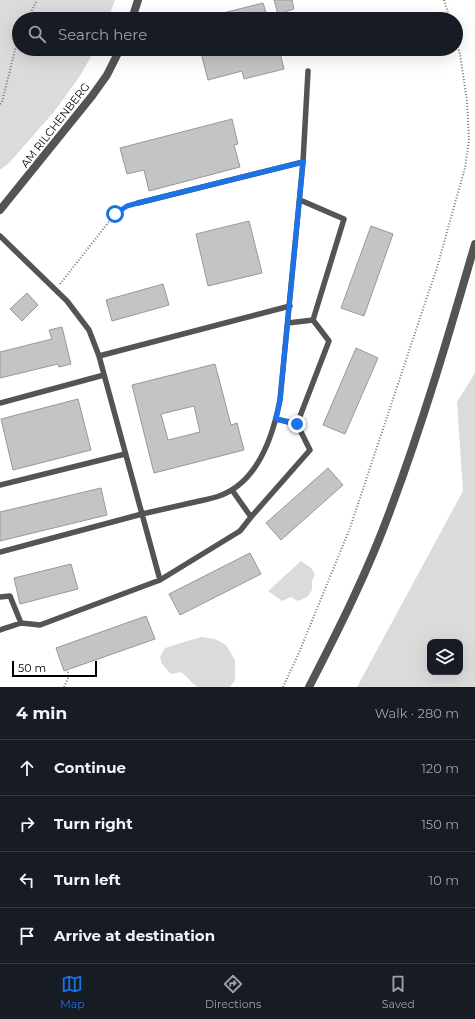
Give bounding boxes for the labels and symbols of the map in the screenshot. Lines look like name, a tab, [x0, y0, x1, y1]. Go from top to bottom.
street label: AM RILCHENBERG	[17, 80, 93, 170]
route start	[106, 205, 124, 223]
route end	[288, 415, 306, 433]
scale bar	[12, 659, 97, 678]

